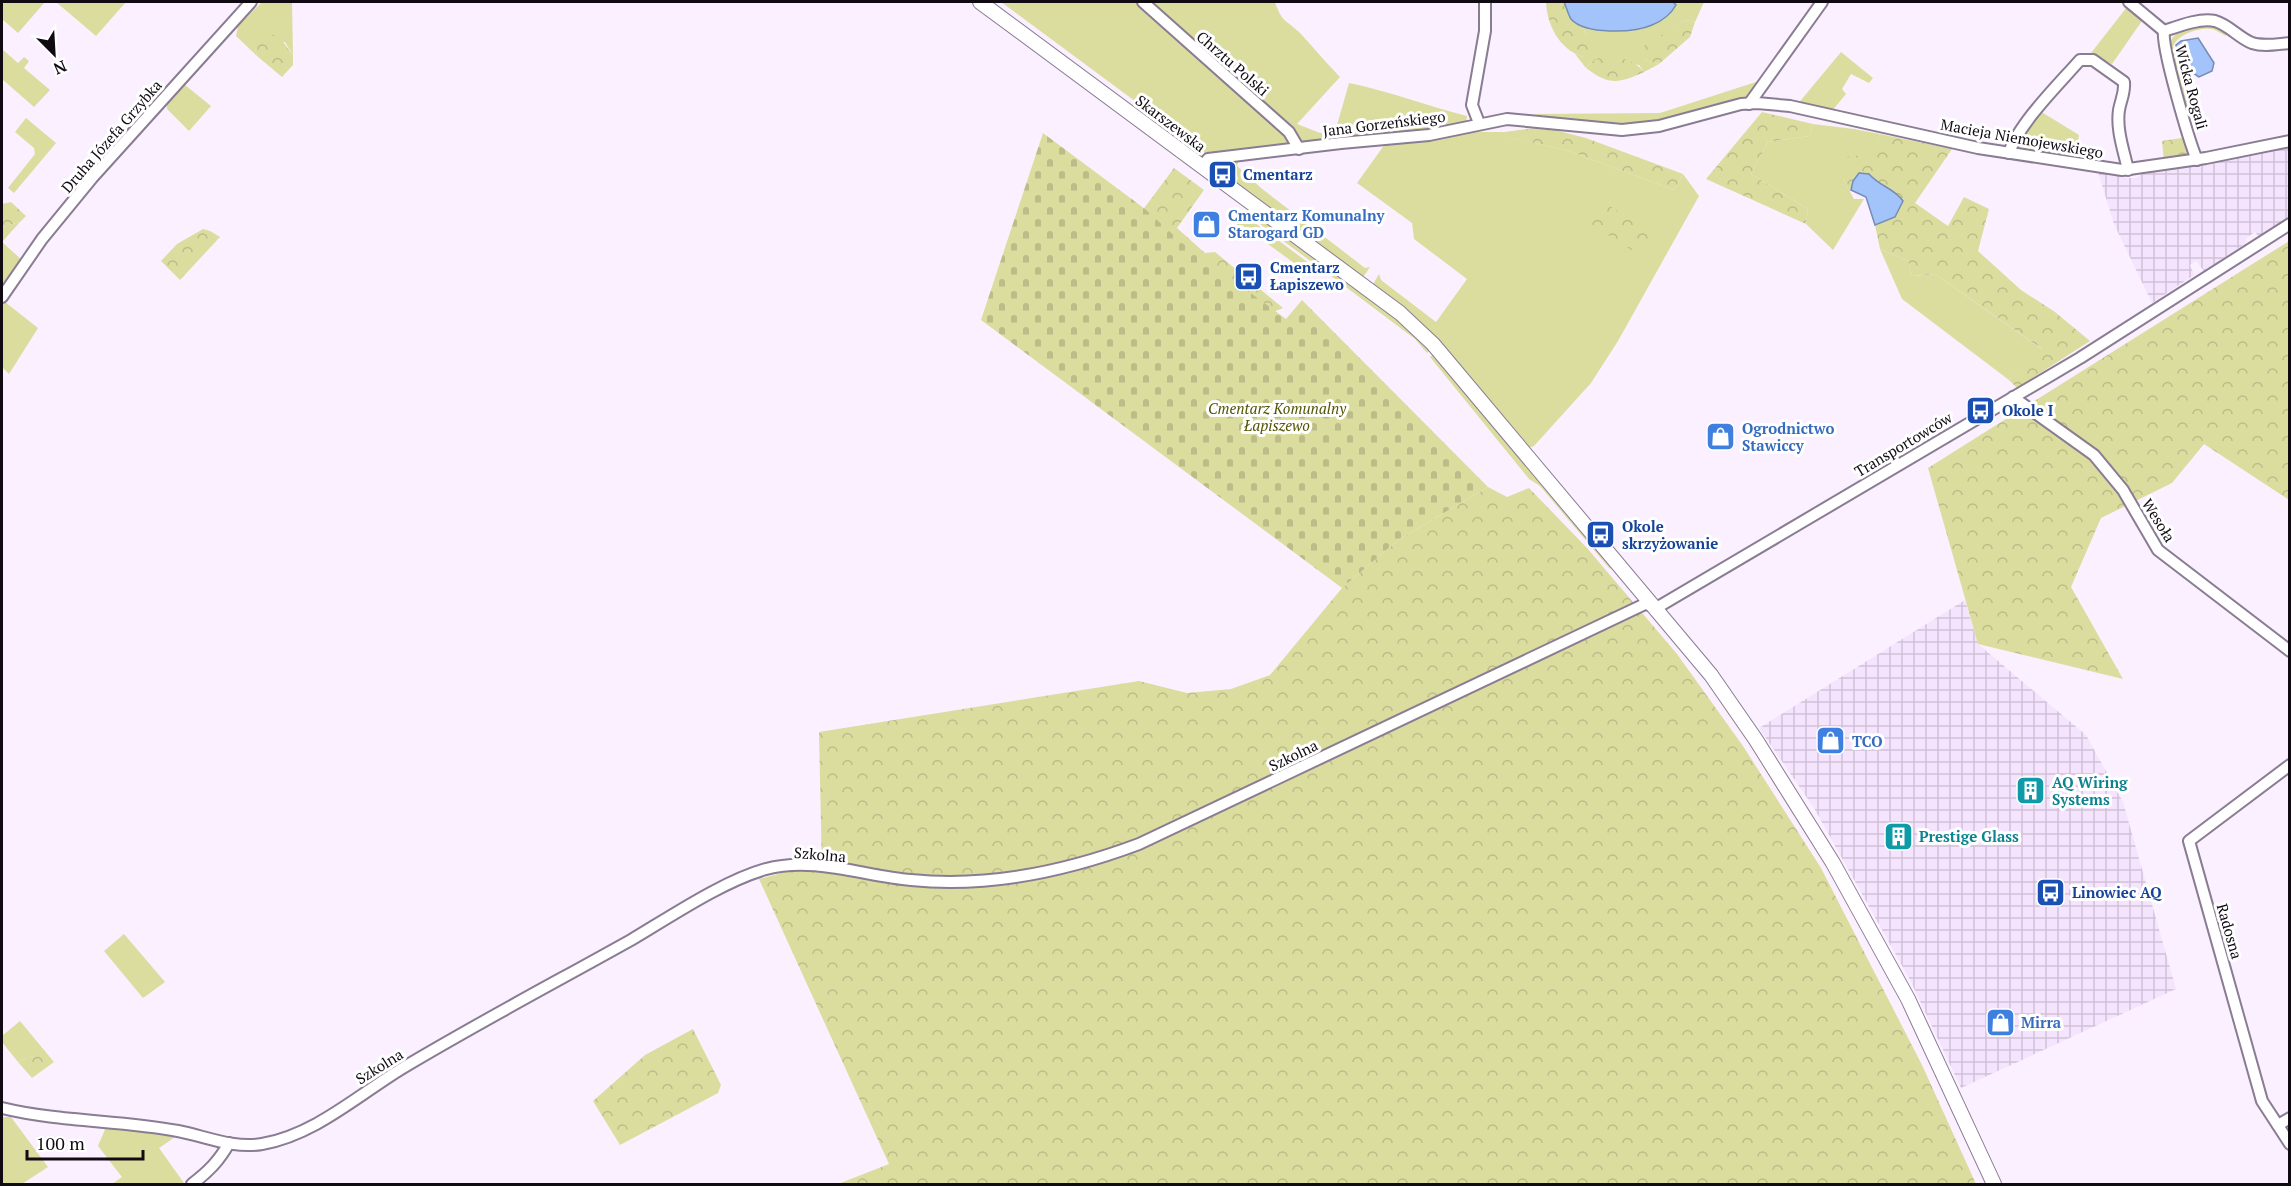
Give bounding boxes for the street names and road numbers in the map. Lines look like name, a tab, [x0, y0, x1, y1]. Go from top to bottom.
street label: Chrztu Polski	[1193, 26, 1273, 100]
street label: Wicka Rogali	[2171, 43, 2213, 131]
street label: Druha Józefa Grzybka	[56, 75, 166, 197]
street label: Skarszewska	[1132, 90, 1211, 156]
street label: Jana Gorzeńskiego	[1322, 106, 1446, 140]
street label: Macieja Niemojewskiego	[1939, 114, 2105, 162]
street label: Transportowców	[1851, 406, 1956, 481]
street label: Wesoła	[2138, 494, 2180, 546]
street label: Szkolna	[1265, 734, 1321, 775]
street label: Szkolna	[793, 842, 847, 866]
street label: Radosna	[2213, 901, 2248, 961]
street label: Szkolna	[352, 1043, 407, 1088]

